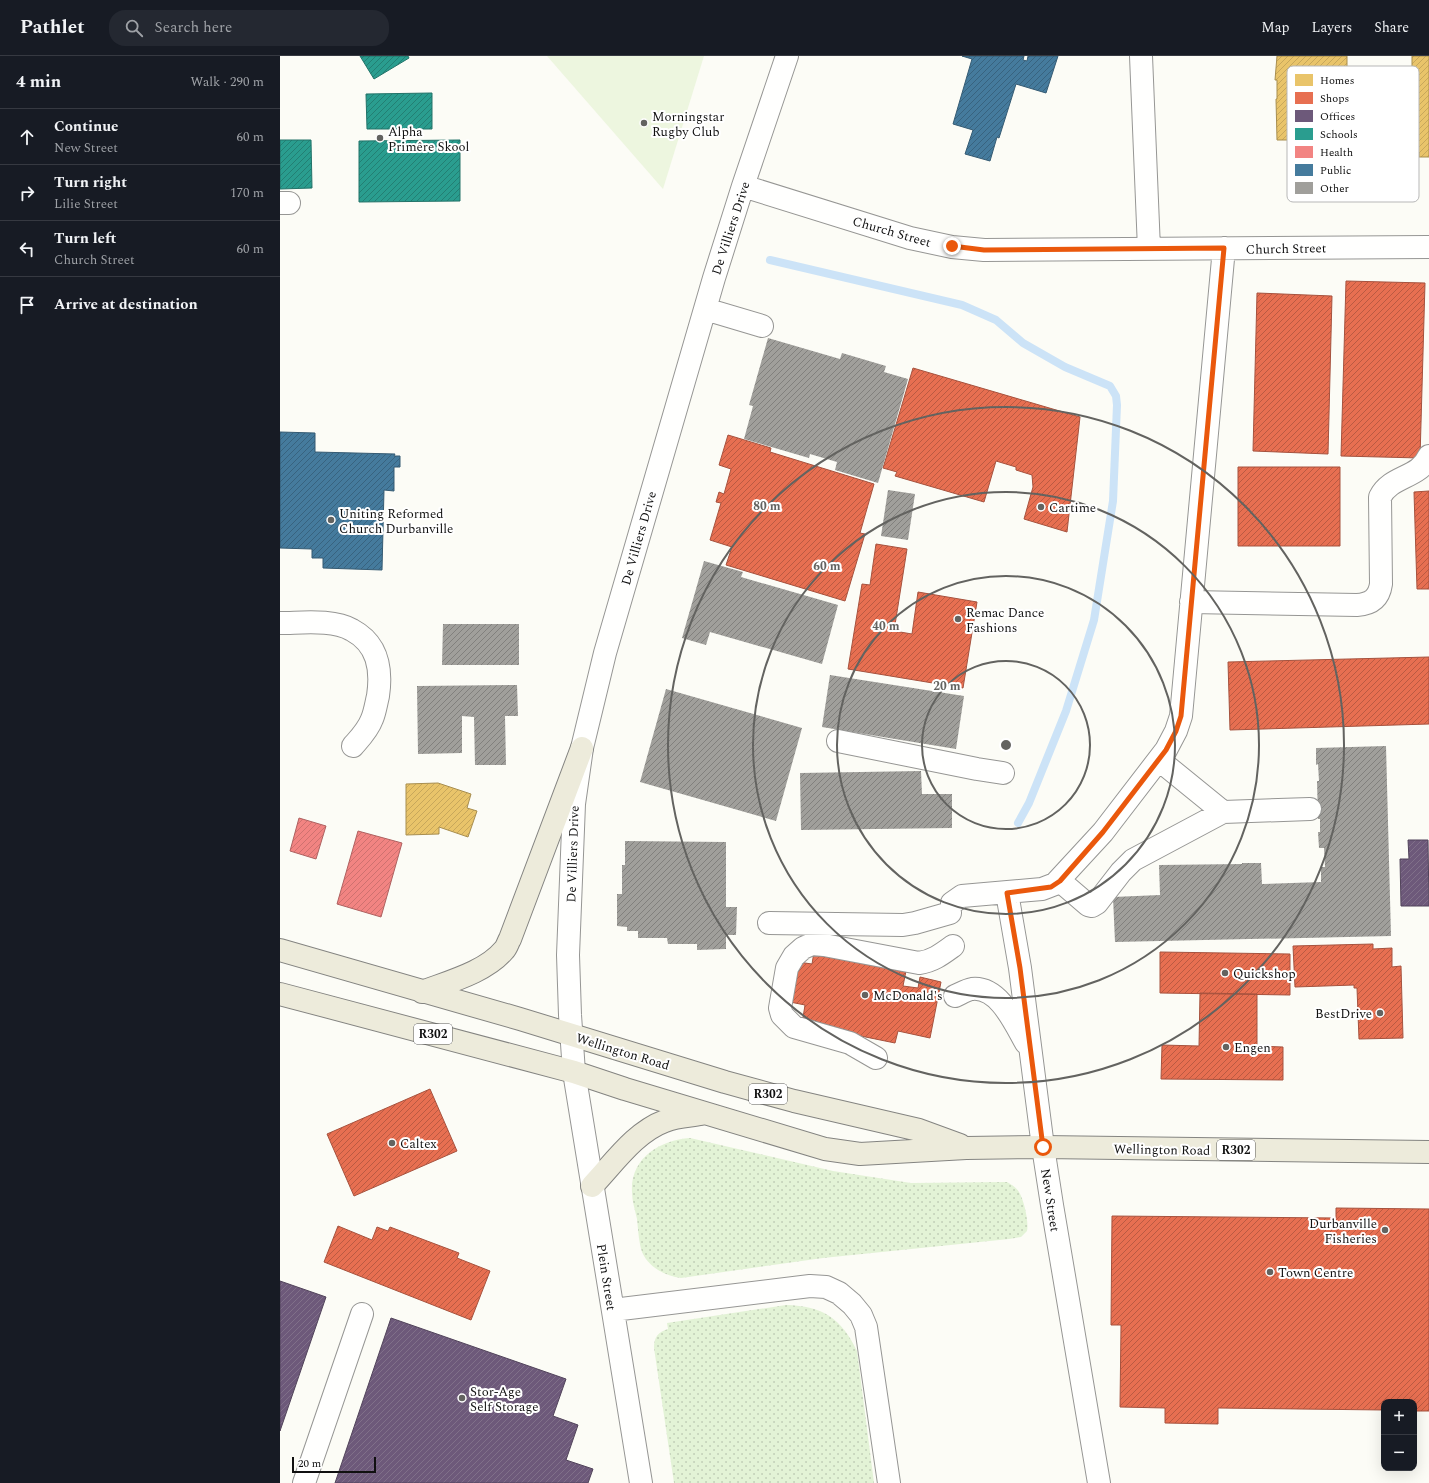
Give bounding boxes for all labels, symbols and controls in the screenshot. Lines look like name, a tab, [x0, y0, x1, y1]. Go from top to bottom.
search box	[109, 10, 389, 46]
text: Pathlet	[20, 13, 85, 42]
text: Search here	[155, 16, 232, 39]
icon: search	[123, 17, 145, 39]
text: Map	[1261, 17, 1290, 38]
text: Layers	[1312, 17, 1352, 38]
text: Share	[1374, 17, 1409, 38]
legend	[1287, 66, 1419, 202]
text: 4 min	[16, 69, 61, 95]
text: Walk · 290 m	[190, 72, 264, 92]
text: Homes	[1320, 72, 1354, 89]
text: Shops	[1320, 90, 1349, 107]
place label: Morningstar Rugby Club	[652, 107, 724, 142]
text: Offices	[1320, 108, 1355, 125]
text: Continue	[54, 115, 119, 138]
marker: Morningstar Rugby Club	[639, 118, 649, 128]
place label: Alpha Primêre Skool	[388, 122, 470, 157]
icon: ahead	[16, 126, 38, 148]
text: Schools	[1320, 126, 1358, 143]
text: 60 m	[237, 127, 264, 147]
marker: Alpha Primêre Skool	[375, 133, 385, 143]
text: New Street	[54, 138, 118, 158]
text: Health	[1320, 144, 1353, 161]
text: Public	[1320, 162, 1351, 179]
text: Turn right	[54, 171, 127, 194]
street label: De Villiers Drive	[706, 179, 755, 278]
text: Other	[1320, 180, 1349, 197]
icon: right	[16, 182, 38, 204]
text: 170 m	[230, 183, 264, 203]
text: Lilie Street	[54, 194, 118, 214]
street label: Church Street	[850, 211, 934, 253]
text: Turn left	[54, 227, 116, 250]
route end	[943, 237, 961, 255]
icon: left	[16, 238, 38, 260]
street label: Church Street	[1246, 238, 1327, 260]
text: 60 m	[237, 239, 264, 259]
text: Church Street	[54, 250, 135, 270]
text: Arrive at destination	[54, 293, 198, 316]
icon: arrive	[16, 294, 38, 316]
street label: De Villiers Drive	[616, 489, 662, 588]
text: 80 m	[753, 497, 781, 516]
place label: Cartime	[1049, 498, 1096, 518]
marker: Cartime	[1036, 502, 1046, 512]
place label: Uniting Reformed Church Durbanville	[339, 504, 453, 539]
marker: Uniting Reformed Church Durbanville	[326, 515, 336, 525]
text: 60 m	[813, 557, 841, 576]
place label: Remac Dance Fashions	[966, 603, 1044, 638]
marker: Remac Dance Fashions	[953, 614, 963, 624]
text: 40 m	[872, 617, 900, 636]
text: 20 m	[933, 677, 961, 696]
centre of rings	[999, 738, 1013, 752]
street label: De Villiers Drive	[561, 805, 585, 903]
place label: Quickshop	[1233, 964, 1296, 984]
marker: Quickshop	[1220, 968, 1230, 978]
place label: McDonald's	[873, 986, 943, 1006]
marker: McDonald's	[860, 990, 870, 1000]
place label: BestDrive	[1315, 1004, 1372, 1024]
marker: BestDrive	[1375, 1008, 1385, 1018]
road number: R302	[414, 1024, 452, 1044]
street label: Wellington Road	[573, 1028, 672, 1076]
place label: Engen	[1234, 1038, 1271, 1058]
marker: Engen	[1221, 1042, 1231, 1052]
road number: R302	[749, 1084, 787, 1104]
place label: Caltex	[400, 1134, 437, 1154]
marker: Caltex	[387, 1138, 397, 1148]
route start	[1034, 1138, 1052, 1156]
street label: Wellington Road	[1113, 1139, 1211, 1161]
road number: R302	[1217, 1140, 1255, 1160]
street label: New Street	[1035, 1167, 1065, 1234]
place label: Durbanville Fisheries	[1309, 1214, 1377, 1249]
marker: Durbanville Fisheries	[1380, 1225, 1390, 1235]
street label: Plein Street	[591, 1242, 621, 1312]
place label: Town Centre	[1278, 1263, 1353, 1283]
marker: Town Centre	[1265, 1267, 1275, 1277]
place label: Stor-Age Self Storage	[470, 1382, 538, 1417]
marker: Stor-Age Self Storage	[457, 1393, 467, 1403]
map controls	[1381, 1399, 1417, 1471]
button: +	[1381, 1399, 1417, 1435]
button: −	[1381, 1435, 1417, 1471]
scale bar	[292, 1455, 376, 1474]
text: 20 m	[298, 1455, 321, 1472]

